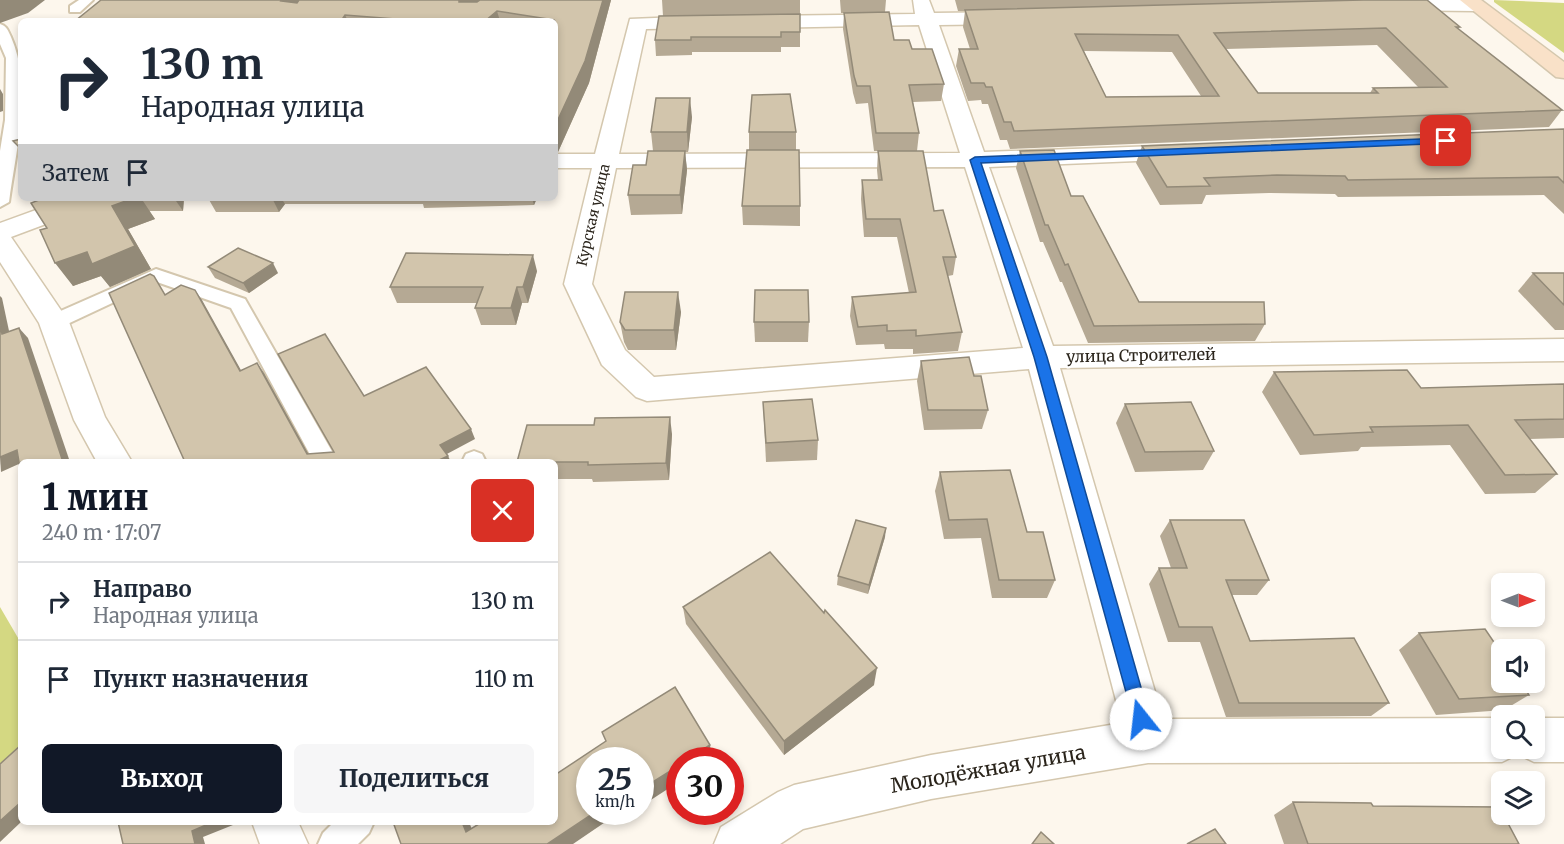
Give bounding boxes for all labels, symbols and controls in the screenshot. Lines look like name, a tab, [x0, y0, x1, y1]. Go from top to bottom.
text: 130 m	[141, 38, 263, 90]
icon: right	[42, 42, 120, 120]
text: Народная улица	[141, 90, 364, 124]
pin	[1420, 115, 1471, 166]
icon: arrive	[1429, 124, 1462, 157]
icon: arrive	[121, 156, 154, 189]
text: Затем	[42, 159, 109, 187]
street label: Курская улица	[572, 162, 614, 268]
street label: улица Строителей	[1066, 344, 1216, 366]
text: 1 мин	[42, 475, 149, 520]
button: close	[471, 479, 534, 542]
text: 240 m · 17:07	[42, 520, 161, 545]
north arrow	[1491, 573, 1545, 627]
map controls	[1491, 573, 1545, 825]
text: Направо	[93, 575, 192, 603]
icon: right	[42, 585, 75, 618]
text: 130 m	[471, 587, 534, 615]
text: Народная улица	[93, 603, 258, 628]
button: sound	[1491, 639, 1545, 693]
icon: arrive	[42, 663, 75, 696]
text: Пункт назначения	[93, 665, 308, 693]
text: 110 m	[475, 665, 534, 693]
position arrow	[1109, 687, 1173, 751]
button: search	[1491, 705, 1545, 759]
street label: Молодёжная улица	[888, 739, 1088, 798]
button: Выход	[42, 744, 282, 813]
button: Поделиться	[294, 744, 534, 813]
speed limit sign: 30	[666, 747, 744, 825]
text: 25	[598, 760, 632, 798]
button: layers	[1491, 771, 1545, 825]
text: km/h	[595, 792, 635, 811]

